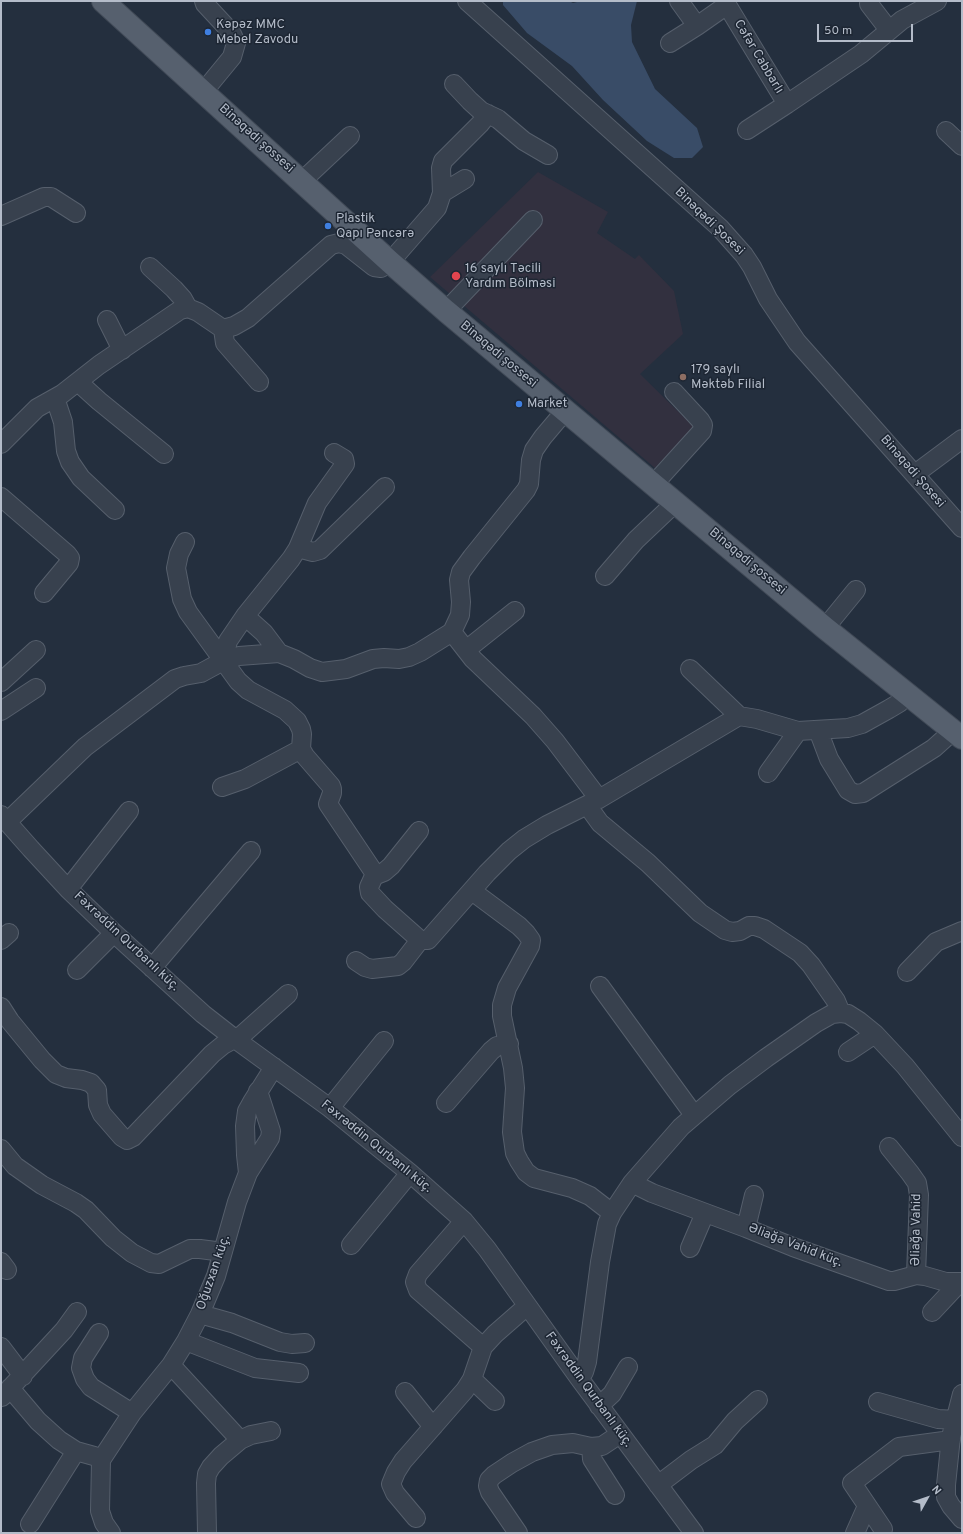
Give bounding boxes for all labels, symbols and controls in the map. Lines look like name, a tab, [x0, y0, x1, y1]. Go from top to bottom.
scale bar	[819, 16, 915, 42]
place label: Kəpəz MMC Mebel Zavodu	[216, 17, 298, 48]
street label: Cəfər Cabbarlı	[730, 17, 786, 97]
text: 50 m	[824, 23, 852, 39]
marker: Kəpəz MMC Mebel Zavodu	[203, 27, 213, 37]
street label: Binəqədi şossesi	[215, 101, 297, 177]
street label: Binəqədi Şosesi	[671, 185, 747, 259]
place label: Plastik Qapı Pəncərə	[336, 211, 414, 242]
marker: Plastik Qapı Pəncərə	[323, 221, 333, 231]
place label: 16 saylı Təcili Yardım Bölməsi	[465, 261, 556, 292]
marker: 16 saylı Təcili Yardım Bölməsi	[450, 270, 462, 282]
street label: Binəqədi şossesi	[456, 318, 540, 392]
place label: 179 saylı Məktəb Filial	[691, 362, 765, 393]
marker: 179 saylı Məktəb Filial	[678, 372, 688, 382]
place label: Market	[527, 396, 567, 412]
marker: Market	[514, 399, 524, 409]
street label: Binəqədi Şosesi	[876, 433, 948, 511]
street label: Binəqədi şossesi	[705, 525, 789, 599]
street label: Fəxrəddin Qurbanlı küç.	[70, 889, 182, 995]
street label: Fəxrəddin Qurbanlı küç.	[317, 1097, 435, 1197]
street label: Əliağa Vahid	[909, 1193, 925, 1267]
street label: Əliağa Vahid küç.	[746, 1221, 844, 1271]
street label: Oğuzxan küç.	[194, 1233, 234, 1313]
street label: Fəxrəddin Qurbanlı küç.	[541, 1329, 635, 1451]
north arrow	[907, 1478, 947, 1518]
text: N	[928, 1483, 944, 1498]

